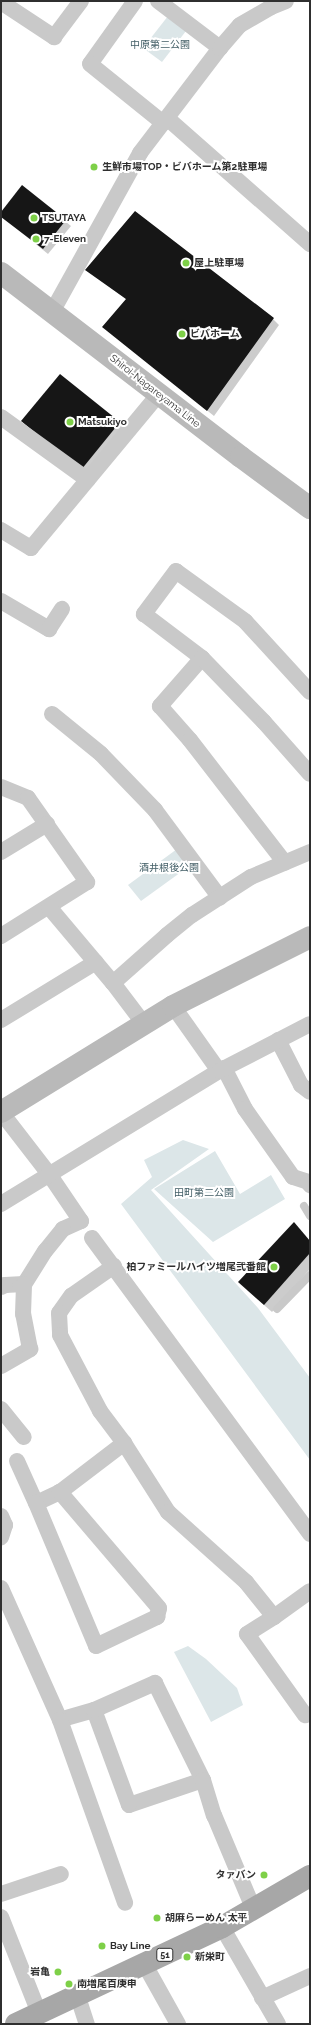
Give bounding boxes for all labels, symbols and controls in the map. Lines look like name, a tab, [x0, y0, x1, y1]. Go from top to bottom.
park label: 中原第二公園	[130, 39, 190, 51]
place label: 生鮮市場TOP・ビバホーム第2駐車場	[102, 161, 267, 173]
marker: 生鮮市場TOP・ビバホーム第2駐車場	[89, 162, 99, 172]
place label: TSUTAYA	[42, 212, 86, 224]
marker: TSUTAYA	[29, 213, 39, 223]
place label: 7-Eleven	[44, 233, 86, 245]
marker: 7-Eleven	[31, 234, 41, 244]
place label: 屋上駐車場	[194, 257, 244, 269]
marker: 屋上駐車場	[181, 258, 191, 268]
place label: ビバホーム	[190, 328, 240, 340]
marker: ビバホーム	[177, 329, 187, 339]
street label: Shiroi-Nagareyama Line	[107, 352, 203, 430]
place label: Matsukiyo	[78, 416, 127, 428]
marker: Matsukiyo	[65, 417, 75, 427]
park label: 酒井根後公園	[139, 862, 199, 874]
park label: 田町第二公園	[174, 1187, 234, 1199]
place label: 柏ファミールハイツ増尾弐番館	[126, 1261, 266, 1273]
marker: 柏ファミールハイツ増尾弐番館	[269, 1262, 279, 1272]
place label: タァバン	[216, 1869, 256, 1881]
marker: タァバン	[259, 1870, 269, 1880]
place label: 胡麻らーめん 太平	[165, 1912, 247, 1924]
marker: 胡麻らーめん 太平	[152, 1913, 162, 1923]
place label: Bay Line	[110, 1940, 151, 1952]
marker: Bay Line	[97, 1941, 107, 1951]
road number: 51	[156, 1948, 174, 1962]
place label: 新栄町	[195, 1951, 225, 1963]
marker: 新栄町	[182, 1952, 192, 1962]
place label: 岩亀	[30, 1966, 50, 1978]
marker: 岩亀	[53, 1967, 63, 1977]
place label: 南増尾百庚申	[77, 1978, 137, 1990]
marker: 南増尾百庚申	[64, 1979, 74, 1989]

